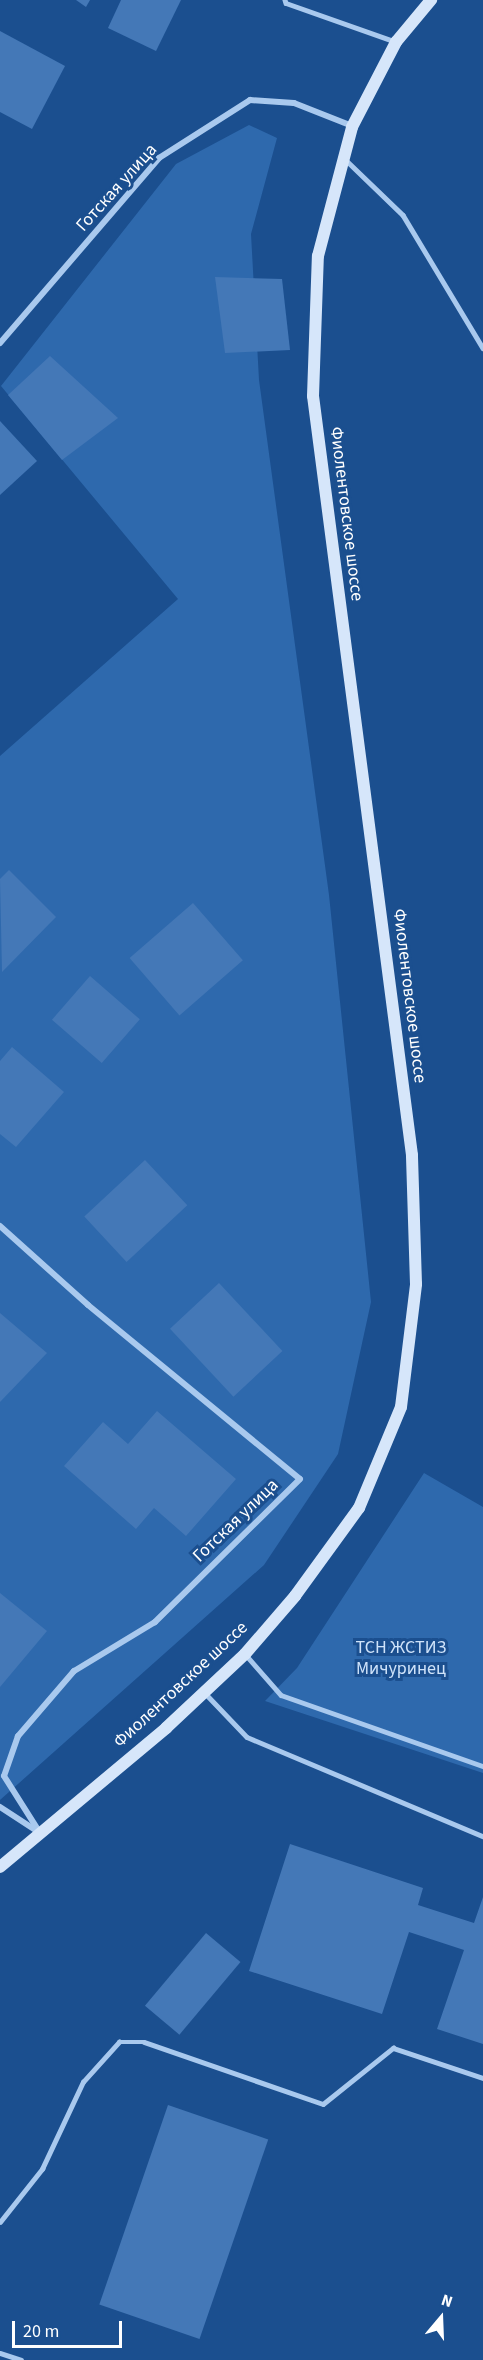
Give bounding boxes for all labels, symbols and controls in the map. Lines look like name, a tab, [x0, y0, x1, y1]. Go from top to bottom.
street label: Готская улица	[72, 140, 162, 236]
street label: Фиолентовское шоссе	[325, 426, 367, 602]
street label: Фиолентовское шоссе	[388, 908, 430, 1084]
street label: Готская улица	[189, 1475, 283, 1567]
street label: Фиолентовское шоссе	[109, 1617, 253, 1753]
park label: ТСН ЖСТИЗ Мичуринец	[356, 1638, 446, 1680]
north arrow	[411, 2288, 471, 2348]
text: N	[438, 2289, 455, 2313]
scale bar	[15, 2309, 124, 2347]
text: 20 m	[23, 2319, 59, 2344]

